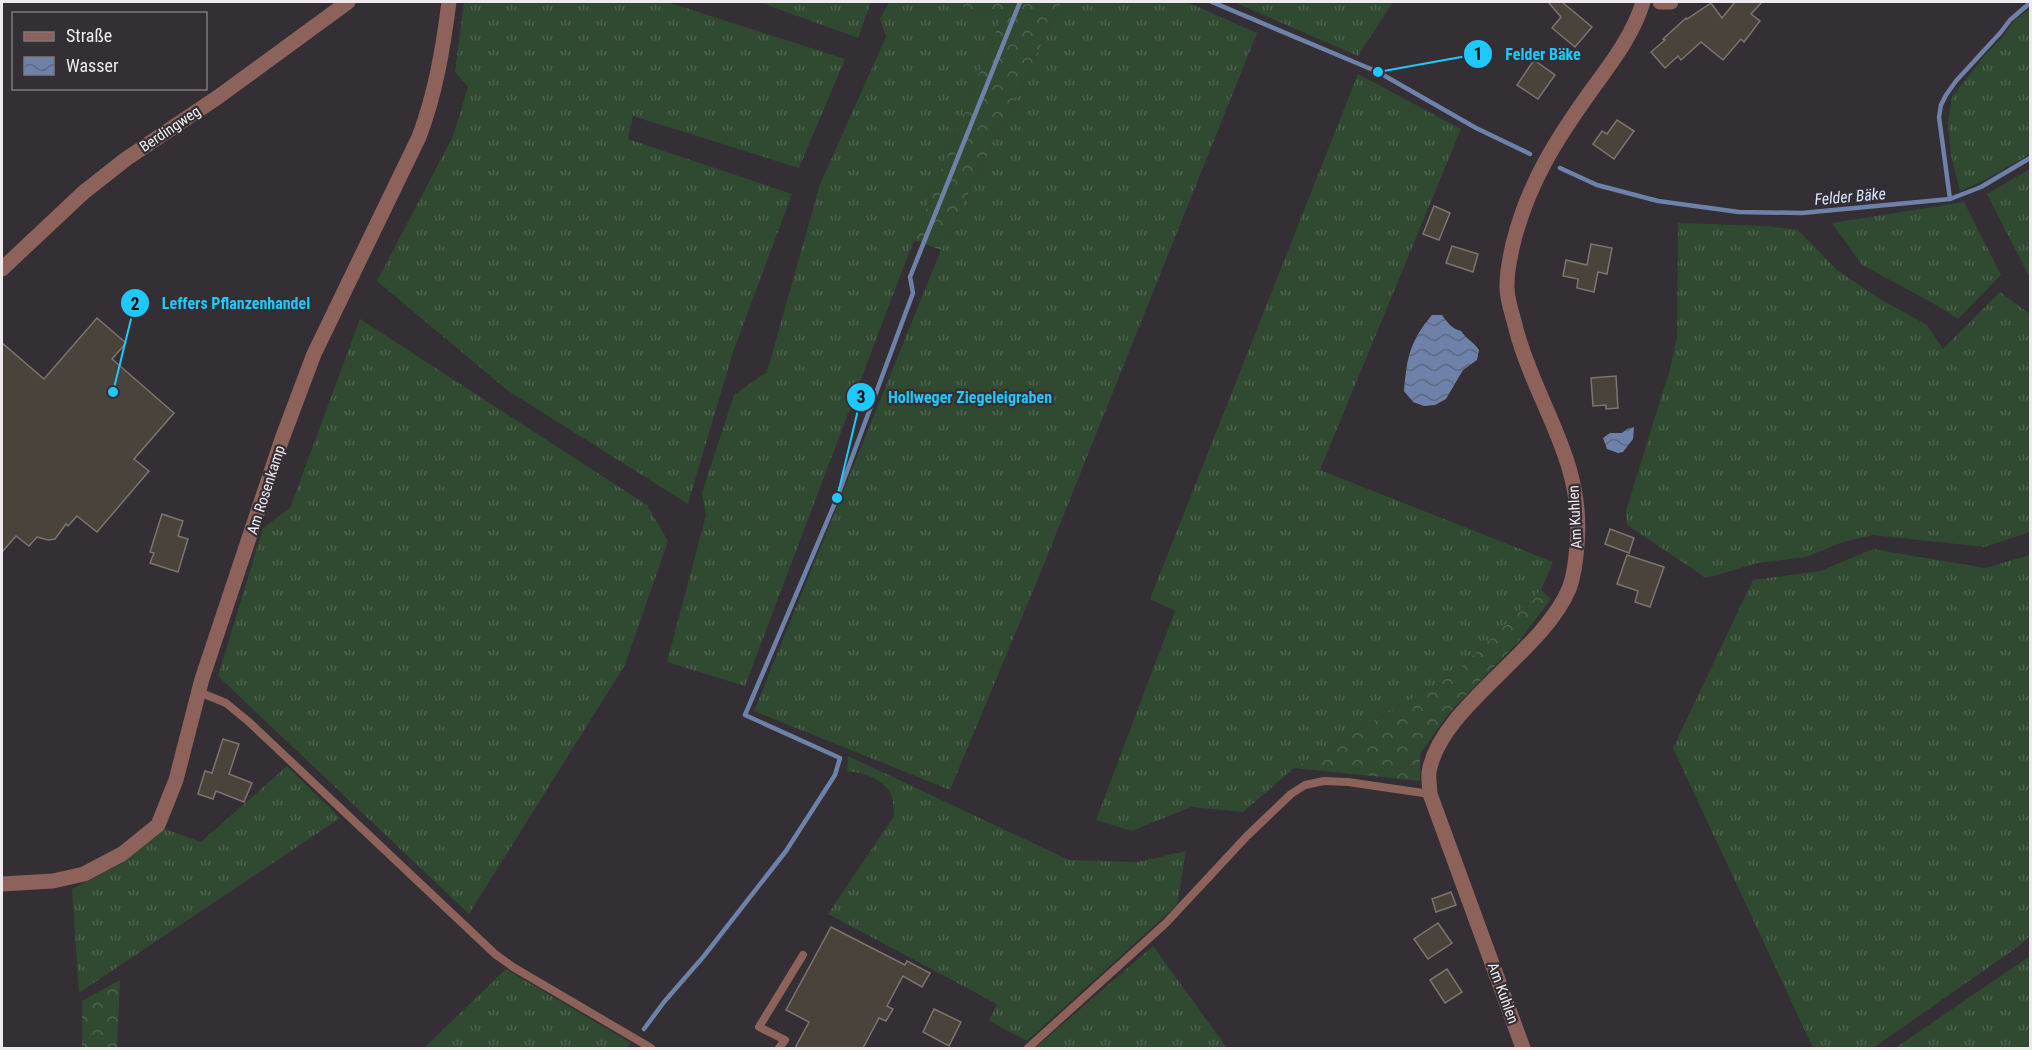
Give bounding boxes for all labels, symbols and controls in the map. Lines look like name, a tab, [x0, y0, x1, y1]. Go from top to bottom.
legend	[12, 12, 207, 90]
text: Straße	[66, 25, 112, 46]
callout: Felder Bäke	[1463, 37, 1593, 71]
text: 1	[1473, 43, 1483, 64]
text: Felder Bäke	[1505, 45, 1581, 64]
text: Wasser	[66, 55, 119, 76]
street label: Berdingweg	[136, 102, 204, 156]
water label: Felder Bäke	[1814, 184, 1886, 209]
callout: Leffers Pflanzenhandel	[120, 286, 322, 320]
text: 2	[130, 293, 140, 314]
text: Leffers Pflanzenhandel	[162, 294, 310, 313]
callout: Hollweger Ziegeleigraben	[846, 380, 1064, 414]
text: 3	[856, 386, 866, 407]
text: Hollweger Ziegeleigraben	[888, 388, 1052, 407]
street label: Am Rosenkamp	[243, 443, 289, 537]
street label: Am Kuhlen	[1564, 485, 1586, 549]
street label: Am Kuhlen	[1484, 960, 1522, 1026]

